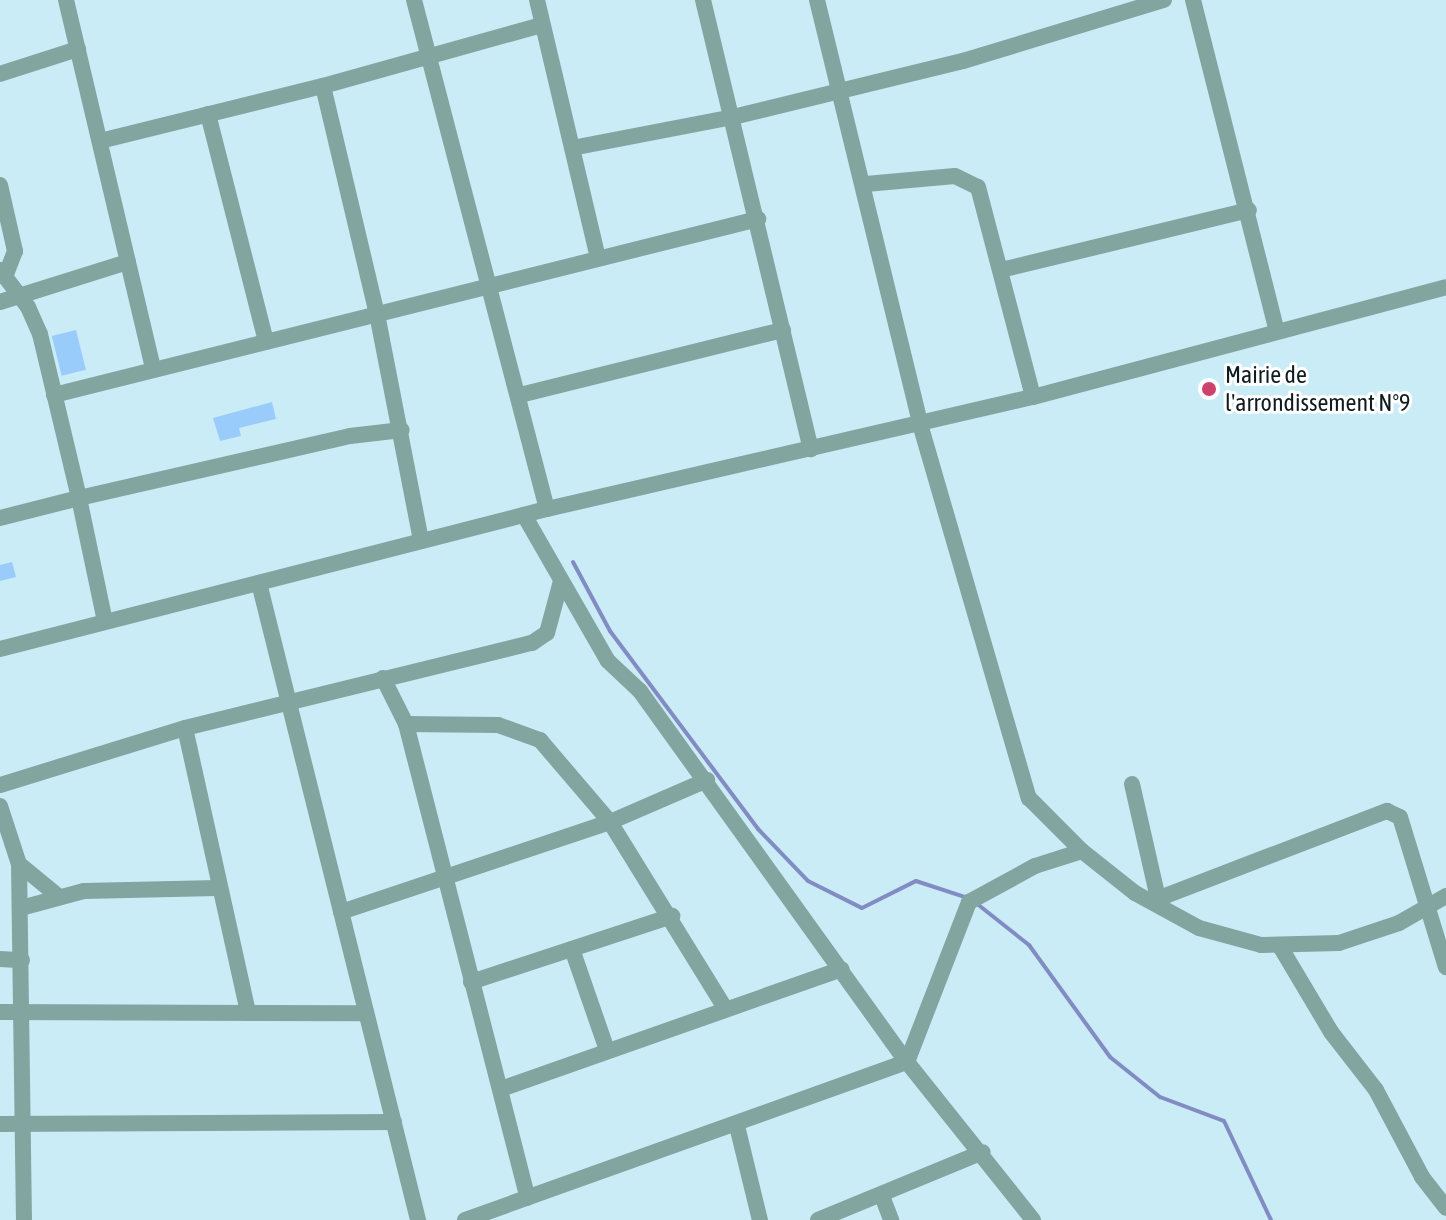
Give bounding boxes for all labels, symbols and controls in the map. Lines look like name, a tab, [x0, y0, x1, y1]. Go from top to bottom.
place label: Mairie de l'arrondissement N°9	[1225, 361, 1410, 417]
marker: Mairie de l'arrondissement N°9	[1200, 380, 1218, 398]

